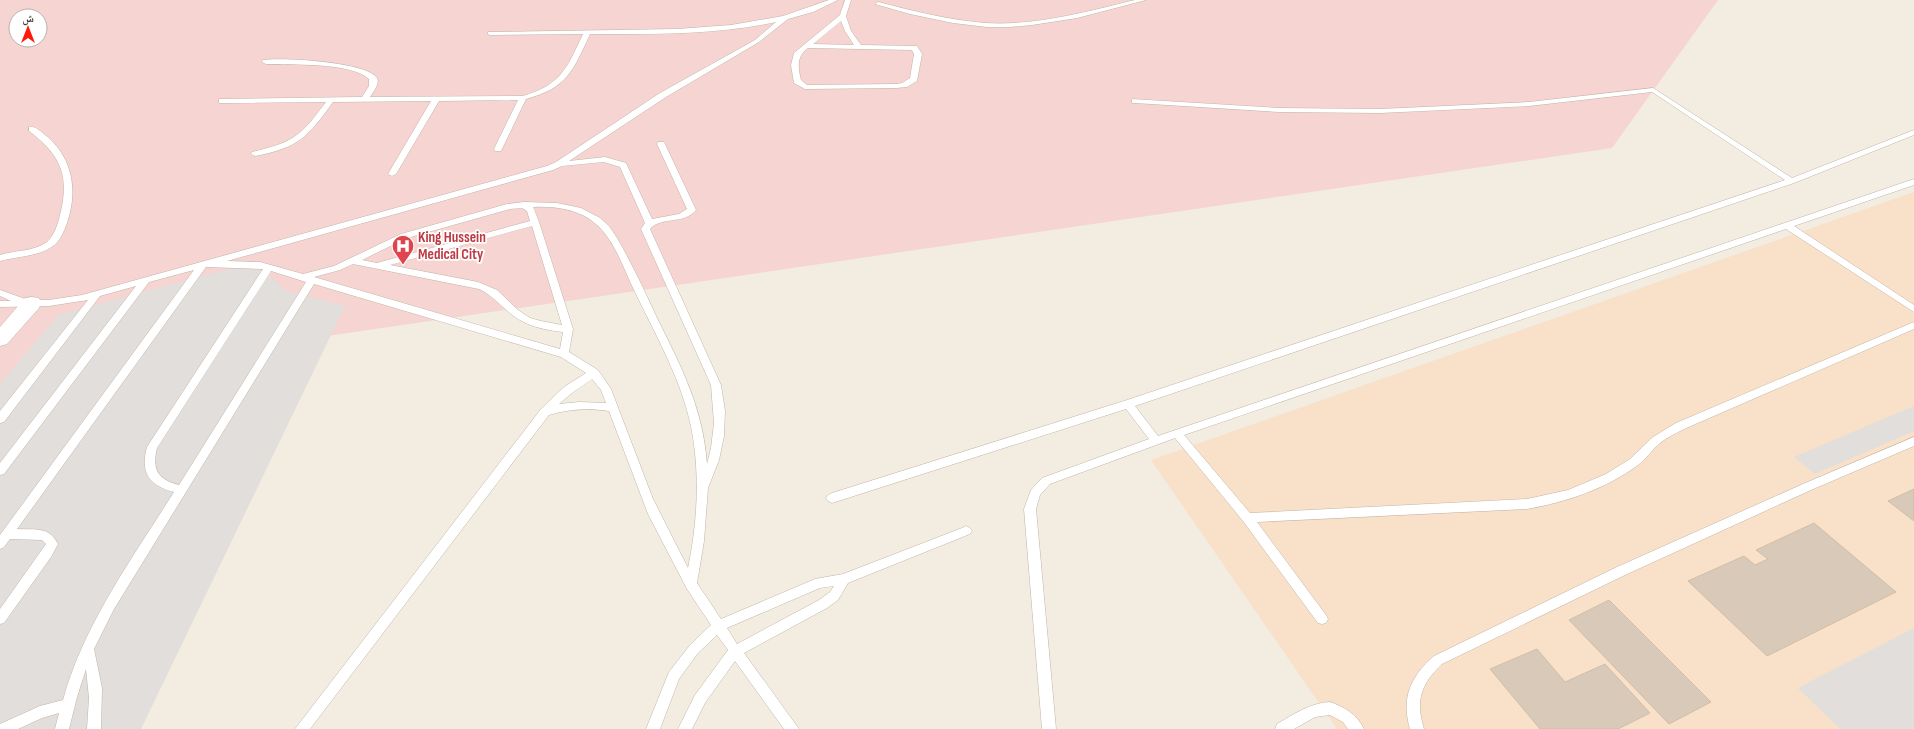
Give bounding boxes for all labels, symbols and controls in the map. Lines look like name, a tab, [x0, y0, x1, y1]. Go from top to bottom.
north arrow	[8, 8, 48, 48]
text: ش	[22, 12, 34, 26]
place label: King Hussein Medical City	[418, 228, 486, 264]
hospital icon: King Hussein Medical City	[390, 233, 416, 266]

